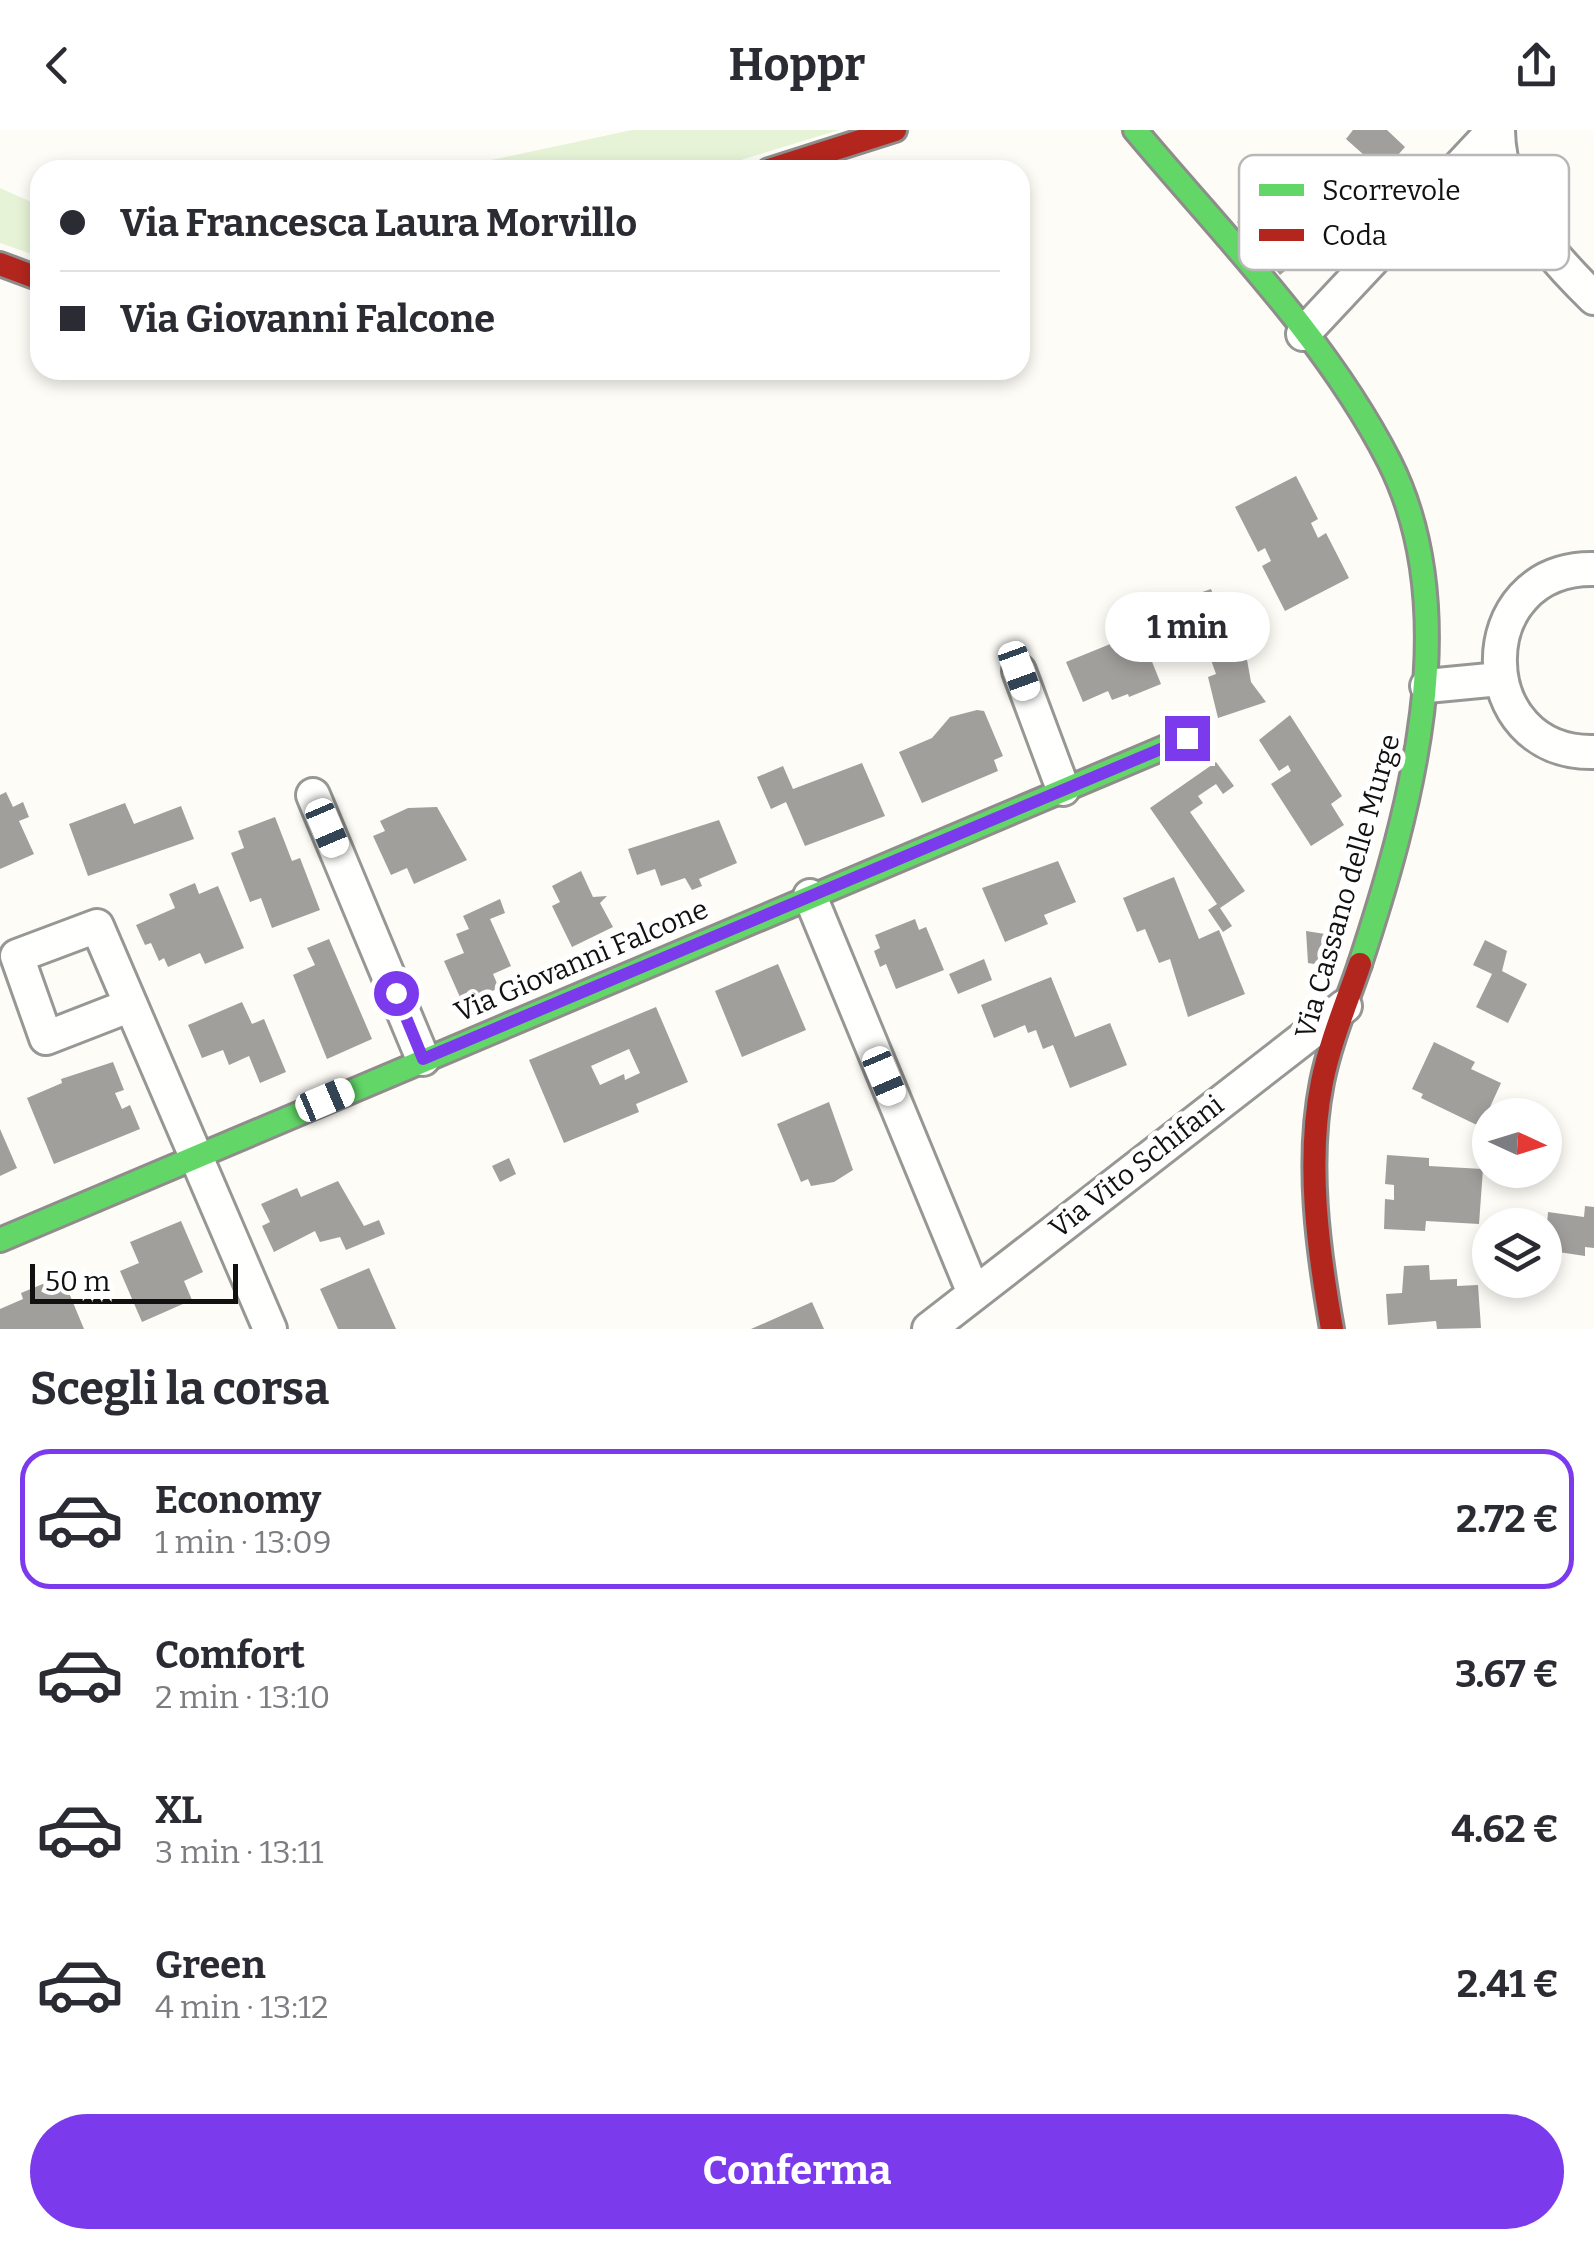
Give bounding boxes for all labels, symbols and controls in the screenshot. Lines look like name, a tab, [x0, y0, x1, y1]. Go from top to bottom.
icon: back	[30, 38, 85, 93]
text: Hoppr	[729, 38, 865, 92]
icon: share	[1509, 38, 1564, 93]
legend	[1239, 155, 1569, 270]
text: Scorrevole	[1322, 174, 1461, 207]
text: Via Francesca Laura Morvillo	[120, 200, 637, 246]
text: Coda	[1322, 219, 1387, 252]
text: Via Giovanni Falcone	[120, 296, 495, 342]
callout: 1 min	[1104, 593, 1270, 663]
text: 1 min	[1147, 608, 1228, 646]
car	[995, 638, 1043, 704]
route end	[1165, 716, 1210, 761]
street label: Via Cassano delle Murge	[1288, 730, 1407, 1042]
car	[301, 795, 353, 861]
street label: Via Giovanni Falcone	[450, 892, 713, 1029]
route start	[374, 971, 419, 1016]
car	[858, 1043, 910, 1109]
car	[292, 1074, 358, 1126]
street label: Via Vito Schifani	[1043, 1088, 1230, 1245]
north arrow	[1472, 1098, 1562, 1188]
map controls	[1472, 1098, 1562, 1298]
button: layers	[1472, 1208, 1562, 1298]
scale bar	[30, 1259, 238, 1304]
text: 50 m	[45, 1265, 110, 1298]
text: Scegli la corsa	[30, 1362, 329, 1416]
icon: car	[35, 1474, 125, 1564]
text: Economy	[155, 1477, 321, 1523]
text: 2.72 €	[1456, 1496, 1559, 1542]
text: 1 min · 13:09	[155, 1523, 332, 1561]
icon: car	[35, 1629, 125, 1719]
text: Comfort	[155, 1632, 305, 1678]
text: 3.67 €	[1455, 1651, 1559, 1697]
text: 2 min · 13:10	[155, 1678, 330, 1716]
icon: car	[35, 1784, 125, 1874]
text: XL	[155, 1787, 202, 1833]
text: 4.62 €	[1451, 1806, 1559, 1852]
text: 3 min · 13:11	[155, 1833, 323, 1871]
icon: car	[35, 1939, 125, 2029]
text: Green	[155, 1942, 266, 1988]
text: 2.41 €	[1457, 1961, 1559, 2007]
text: 4 min · 13:12	[155, 1988, 328, 2026]
button: Conferma	[30, 2114, 1564, 2229]

